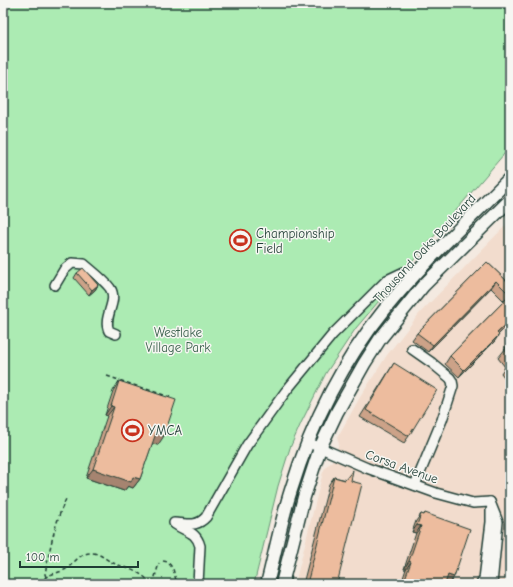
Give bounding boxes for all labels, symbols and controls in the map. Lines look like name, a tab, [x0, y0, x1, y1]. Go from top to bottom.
street label: Thousand Oaks Boulevard	[370, 191, 479, 306]
place label: Championship Field	[256, 226, 335, 256]
sports icon: Championship Field	[227, 227, 253, 253]
park label: Westlake Village Park	[146, 325, 211, 355]
sports icon: YMCA	[120, 417, 146, 443]
place label: YMCA	[148, 423, 183, 438]
street label: Corsa Avenue	[364, 446, 441, 487]
scale bar	[20, 543, 138, 569]
text: 100 m	[26, 550, 59, 564]

